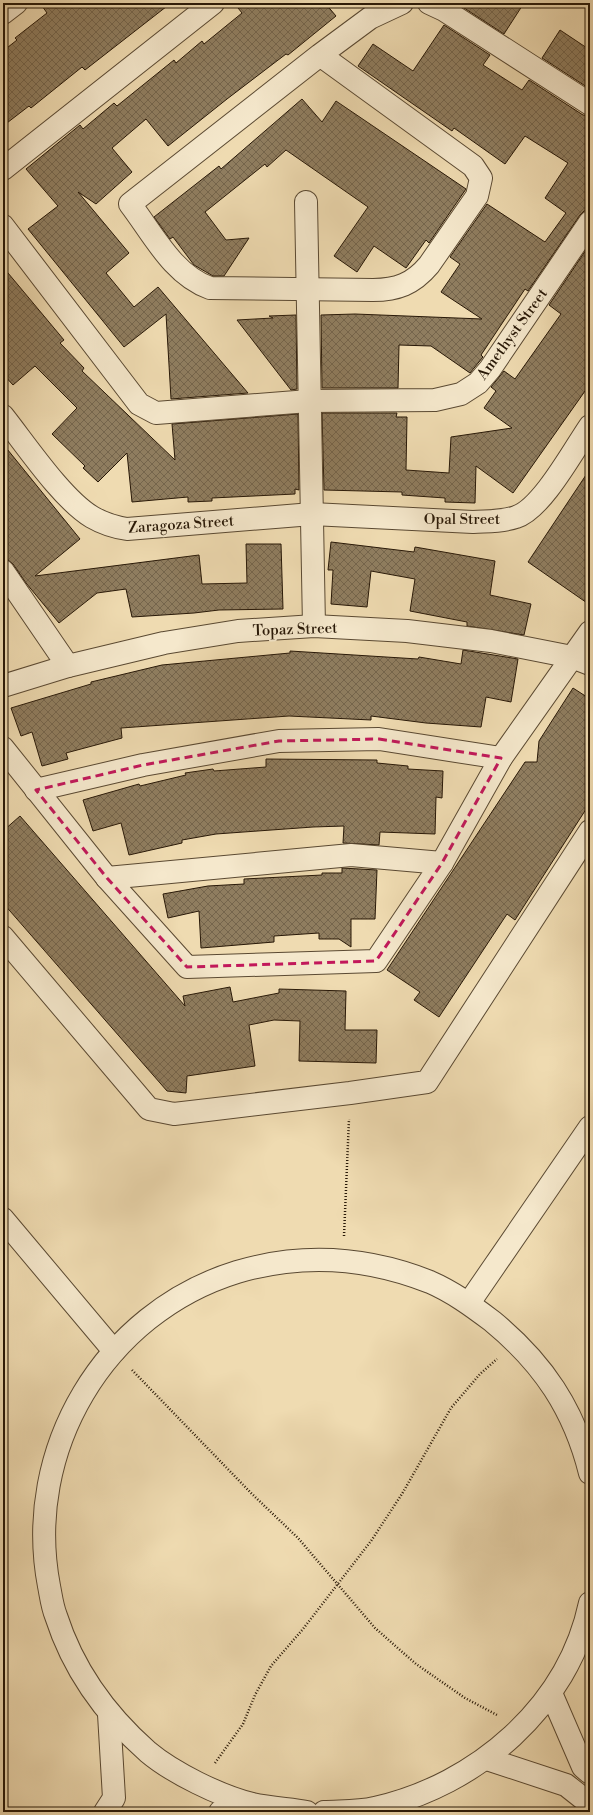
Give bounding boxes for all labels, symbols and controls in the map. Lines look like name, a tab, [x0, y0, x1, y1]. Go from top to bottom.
street label: Amethyst Street	[472, 284, 552, 385]
street label: Opal Street	[424, 510, 501, 529]
street label: Zaragoza Street	[127, 511, 235, 538]
street label: Topaz Street	[252, 618, 338, 640]

